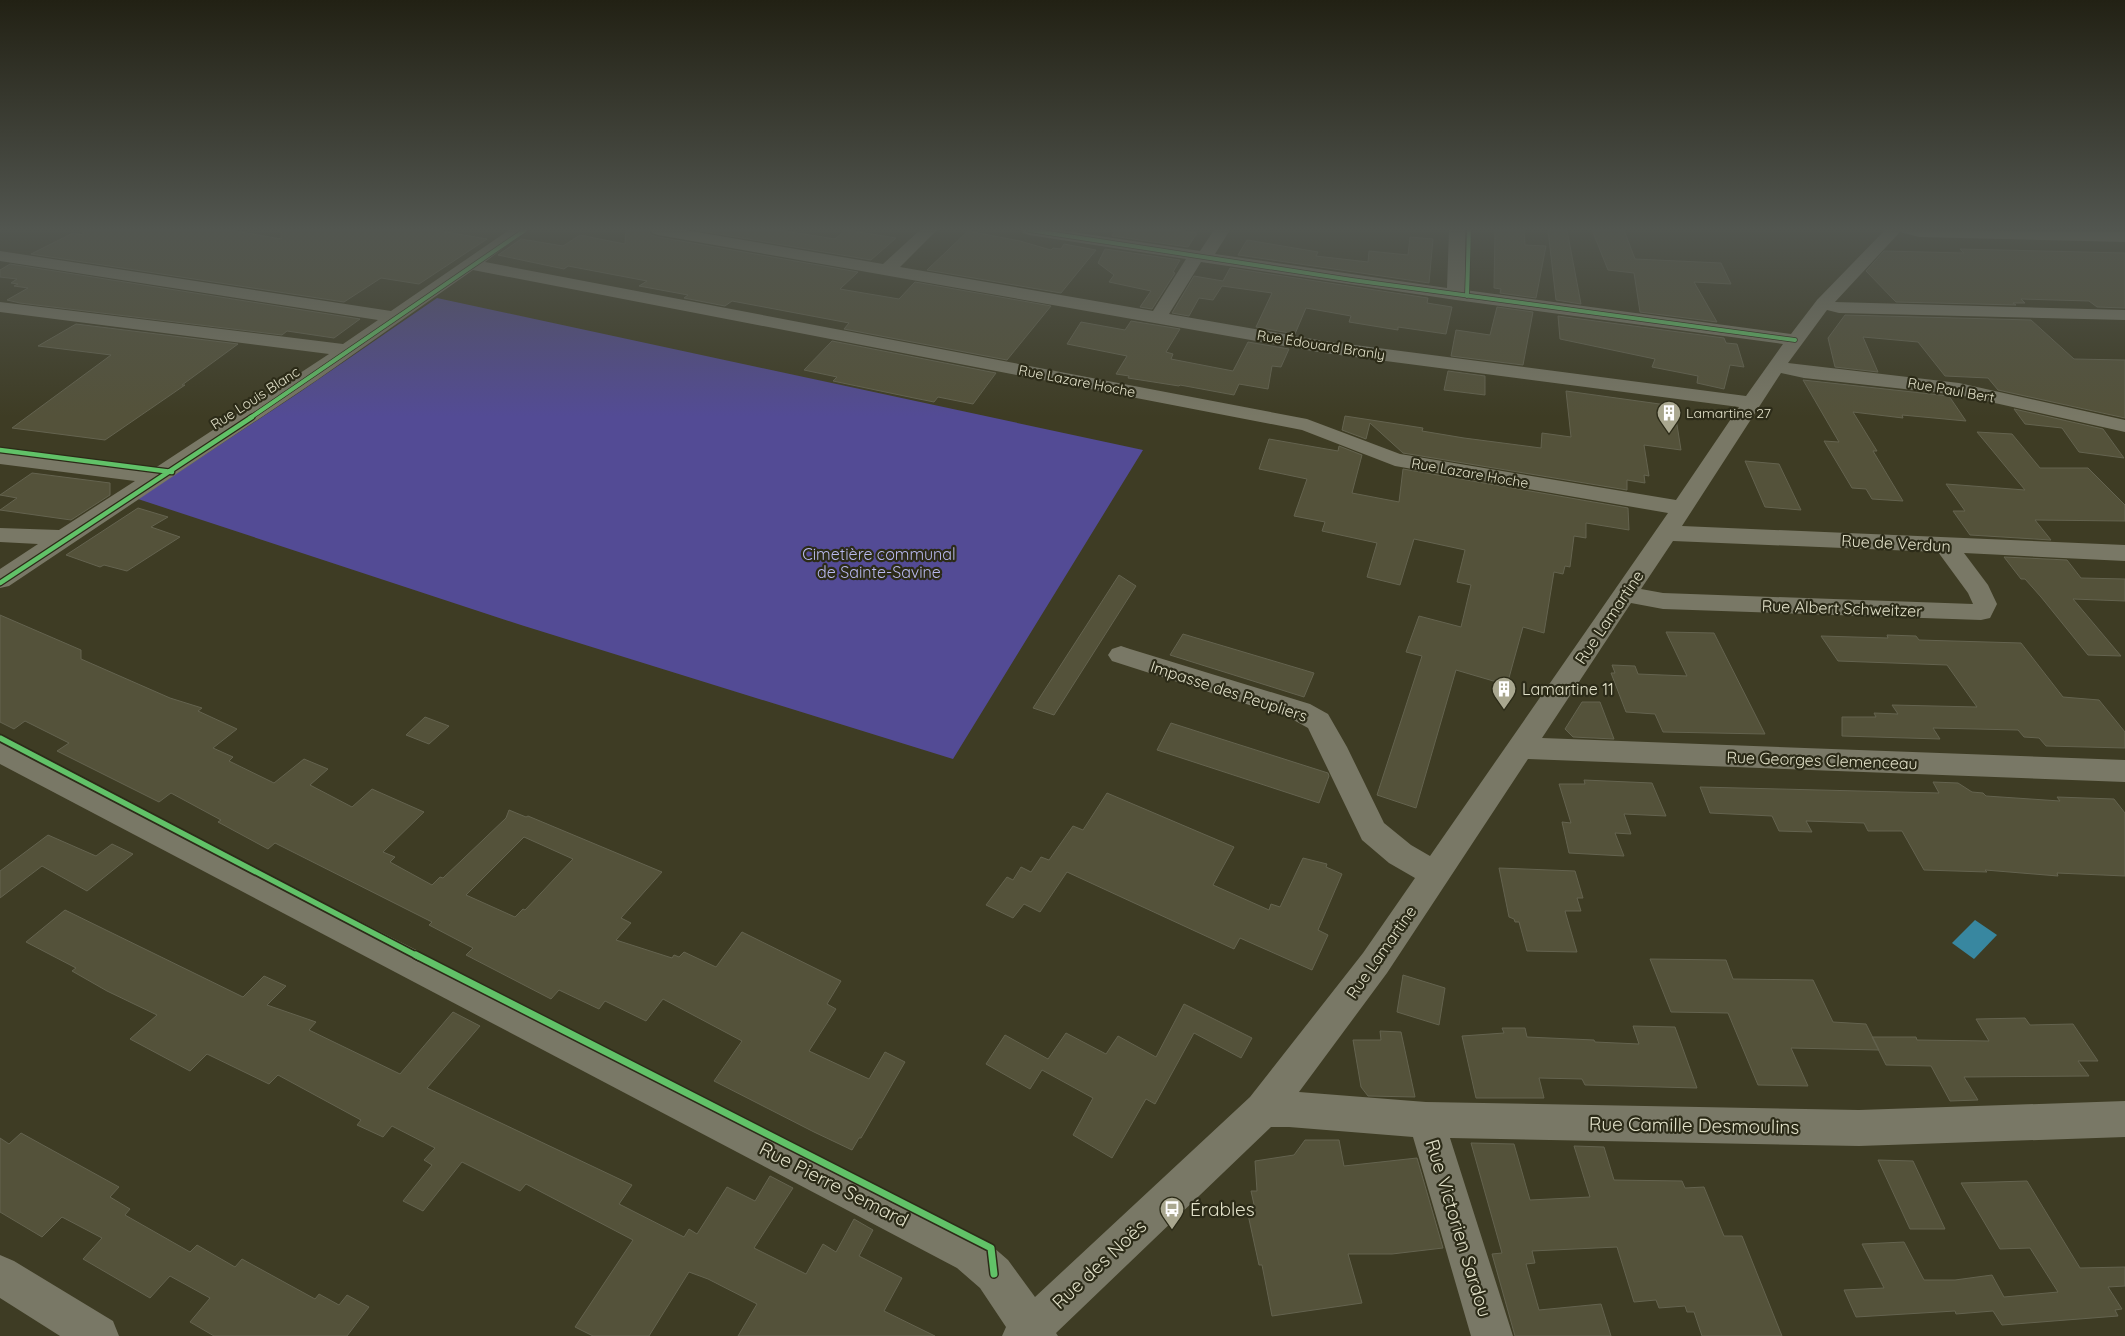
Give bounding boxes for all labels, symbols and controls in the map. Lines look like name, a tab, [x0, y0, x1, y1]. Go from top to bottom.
street label: Rue Édouard Branly	[1256, 326, 1386, 364]
street label: Rue Lazare Hoche	[1017, 361, 1137, 401]
street label: Rue Louis Blanc	[207, 363, 303, 433]
street label: Rue Paul Bert	[1906, 374, 1996, 407]
building icon: Lamartine 27	[1656, 400, 1682, 434]
place label: Lamartine 27	[1686, 404, 1771, 422]
street label: Rue Lazare Hoche	[1410, 454, 1530, 492]
street label: Rue de Verdun	[1841, 530, 1951, 556]
park label: Cimetière communal de Sainte-Savine	[802, 544, 956, 582]
street label: Rue Lamartine	[1570, 566, 1648, 668]
street label: Rue Albert Schweitzer	[1761, 595, 1923, 621]
street label: Impasse des Peupliers	[1148, 656, 1310, 726]
building icon: Lamartine 11	[1491, 676, 1517, 710]
place label: Lamartine 11	[1522, 679, 1614, 699]
street label: Rue Georges Clemenceau	[1726, 747, 1918, 773]
street label: Rue Lamartine	[1342, 902, 1420, 1002]
street label: Rue Camille Desmoulins	[1589, 1111, 1800, 1139]
street label: Rue Pierre Semard	[755, 1136, 913, 1232]
street label: Rue Victorien Sardou	[1421, 1136, 1497, 1320]
bus stop icon: Érables	[1159, 1196, 1185, 1230]
place label: Érables	[1190, 1197, 1255, 1221]
street label: Rue des Noës	[1047, 1214, 1151, 1314]

